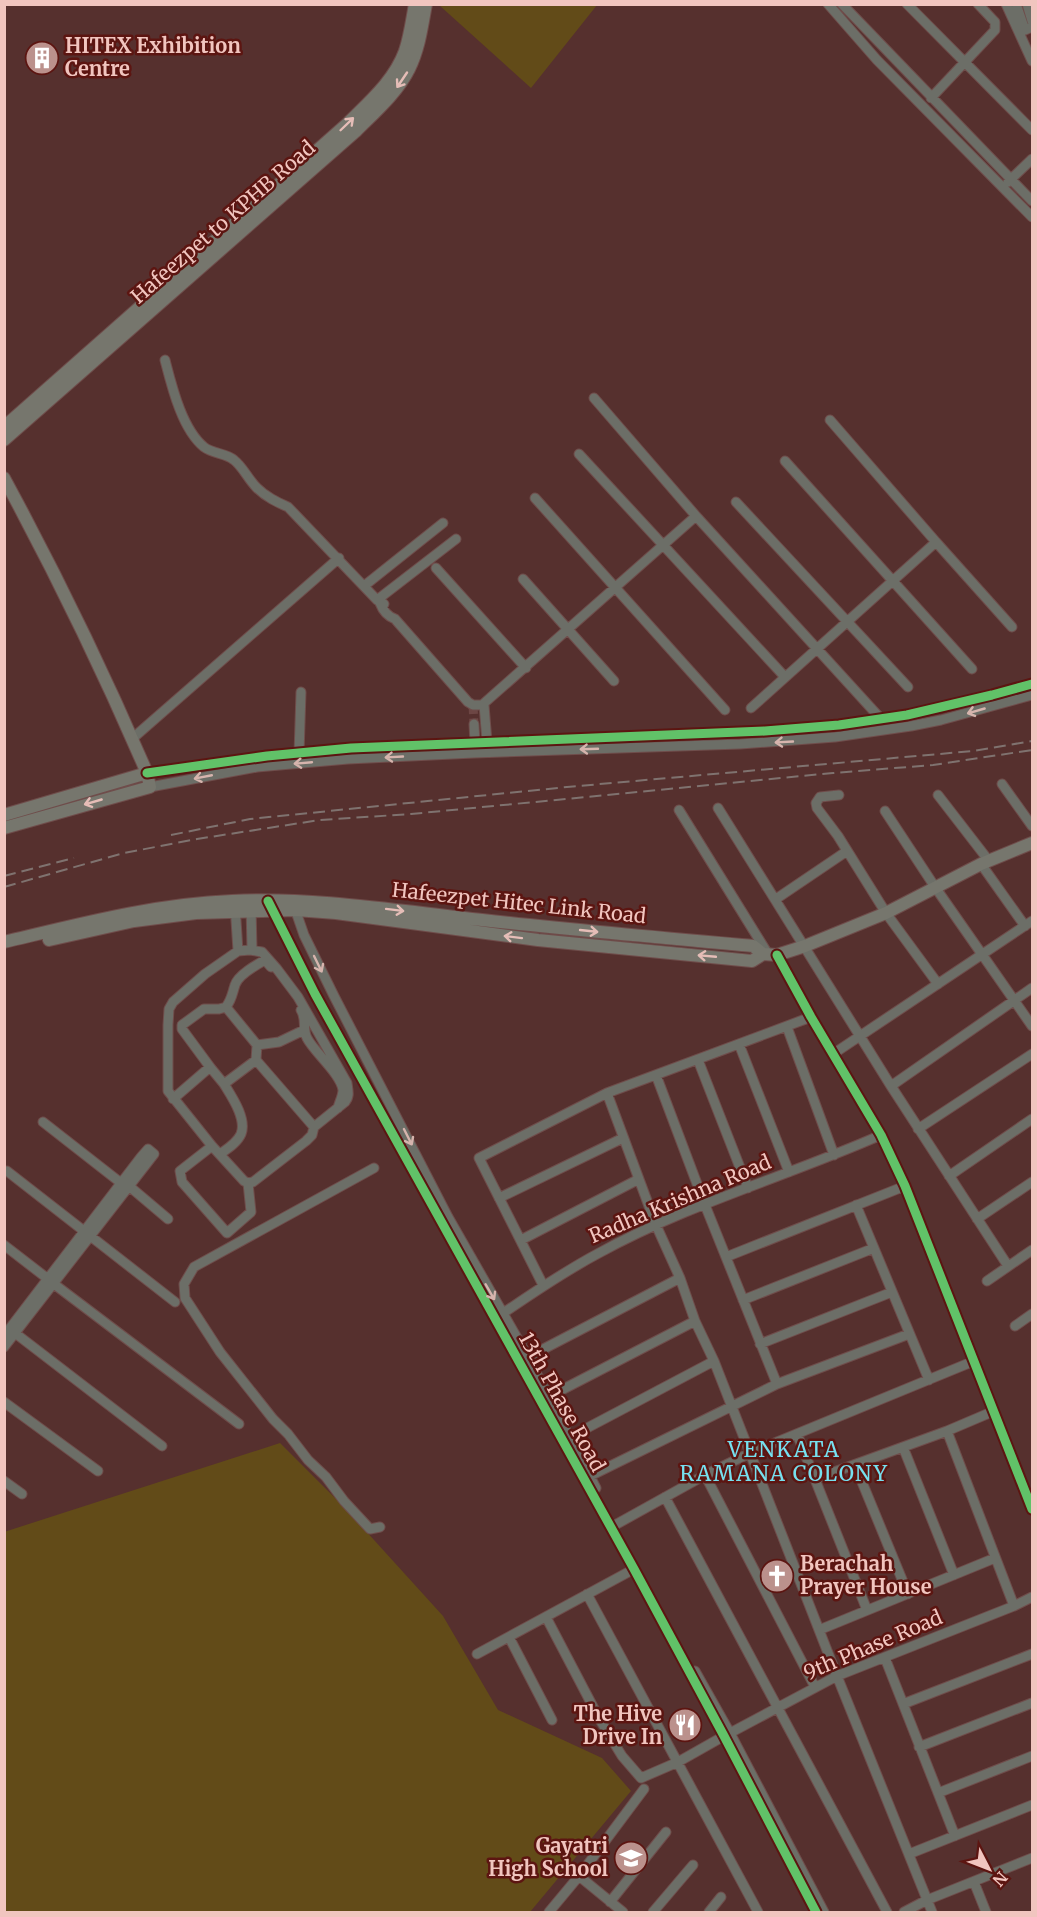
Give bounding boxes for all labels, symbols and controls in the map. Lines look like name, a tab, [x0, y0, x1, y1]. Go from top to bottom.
place label: HITEX Exhibition Centre	[65, 33, 241, 81]
building icon: HITEX Exhibition Centre	[24, 40, 60, 76]
one-way arrow	[396, 71, 408, 87]
one-way arrow	[340, 116, 355, 131]
street label: Hafeezpet to KPHB Road	[125, 135, 320, 308]
one-way arrow	[967, 706, 986, 717]
one-way arrow	[775, 736, 795, 747]
one-way arrow	[580, 744, 600, 755]
one-way arrow	[385, 751, 405, 762]
one-way arrow	[293, 758, 313, 769]
one-way arrow	[194, 772, 214, 783]
one-way arrow	[84, 797, 103, 808]
street label: Hafeezpet Hitec Link Road	[391, 877, 647, 928]
one-way arrow	[384, 905, 404, 916]
one-way arrow	[578, 926, 598, 937]
one-way arrow	[504, 931, 523, 942]
one-way arrow	[698, 950, 717, 961]
one-way arrow	[313, 955, 325, 973]
one-way arrow	[402, 1128, 414, 1146]
street label: Radha Krishna Road	[585, 1149, 775, 1248]
one-way arrow	[484, 1283, 496, 1300]
street label: 13th Phase Road	[514, 1328, 611, 1476]
district label: VENKATA RAMANA COLONY	[679, 1436, 889, 1487]
place label: Berachah Prayer House	[800, 1551, 932, 1599]
church icon: Berachah Prayer House	[759, 1558, 795, 1594]
street label: 9th Phase Road	[800, 1604, 946, 1685]
place label: The Hive Drive In	[574, 1701, 662, 1749]
restaurant icon: The Hive Drive In	[667, 1707, 703, 1743]
place label: Gayatri High School	[488, 1833, 608, 1881]
north arrow	[959, 1839, 1019, 1899]
school or university icon: Gayatri High School	[613, 1840, 649, 1876]
text: N	[988, 1868, 1012, 1891]

